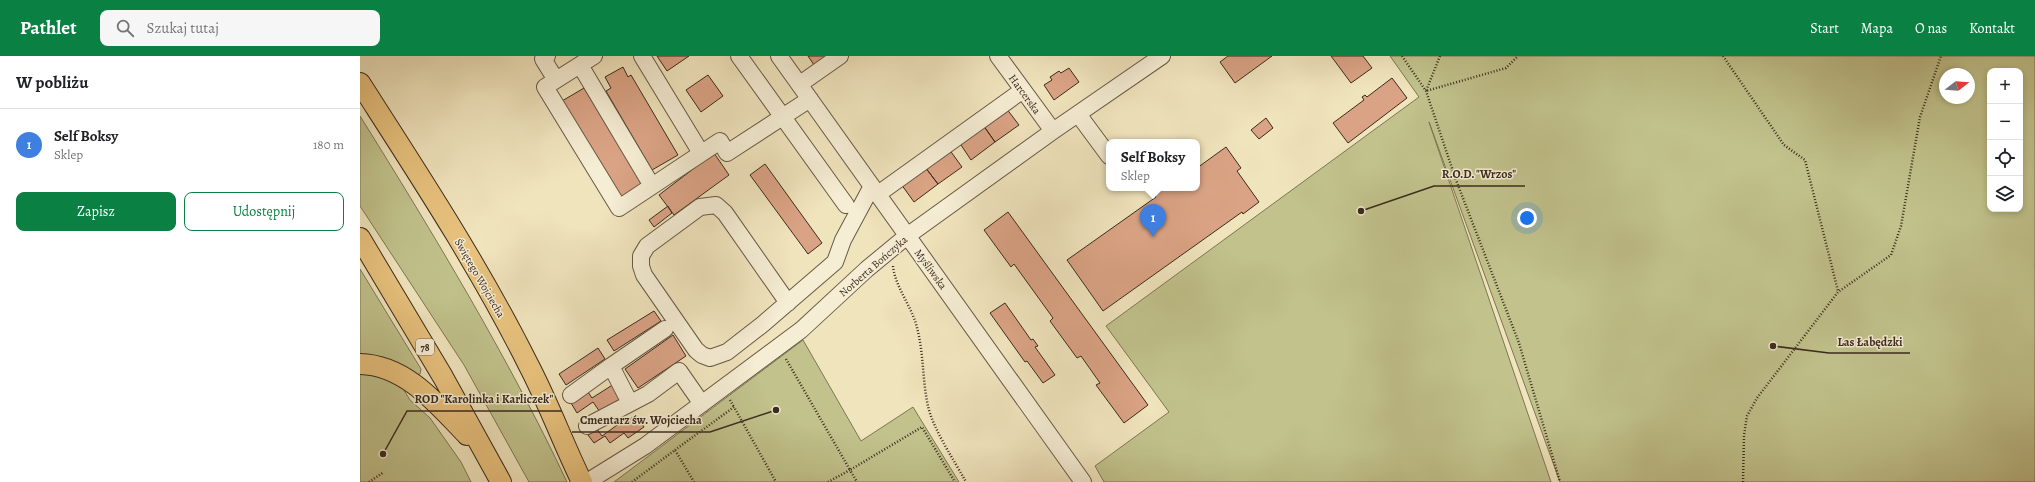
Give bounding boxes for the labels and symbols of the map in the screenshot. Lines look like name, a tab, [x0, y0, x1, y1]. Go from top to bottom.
north arrow	[1939, 68, 1975, 104]
street label: Harcerska	[1005, 71, 1045, 118]
callout: R.O.D. "Wrzos"	[1434, 162, 1525, 186]
text: R.O.D. "Wrzos"	[1442, 166, 1516, 182]
pin: 1	[1140, 204, 1166, 237]
your location	[1517, 208, 1537, 228]
street label: Norberta Bończyka	[836, 232, 911, 300]
street label: Świętego Wojciecha	[451, 236, 509, 321]
street label: Myśliwska	[911, 246, 951, 293]
callout: Las Łabędzki	[1829, 329, 1910, 353]
text: Las Łabędzki	[1837, 334, 1903, 350]
road number: 78	[416, 339, 434, 355]
callout: ROD "Karolinka i Karliczek"	[407, 387, 562, 411]
text: ROD "Karolinka i Karliczek"	[415, 391, 554, 407]
callout: Cmentarz św. Wojciecha	[572, 408, 710, 432]
text: Cmentarz św. Wojciecha	[580, 412, 702, 428]

